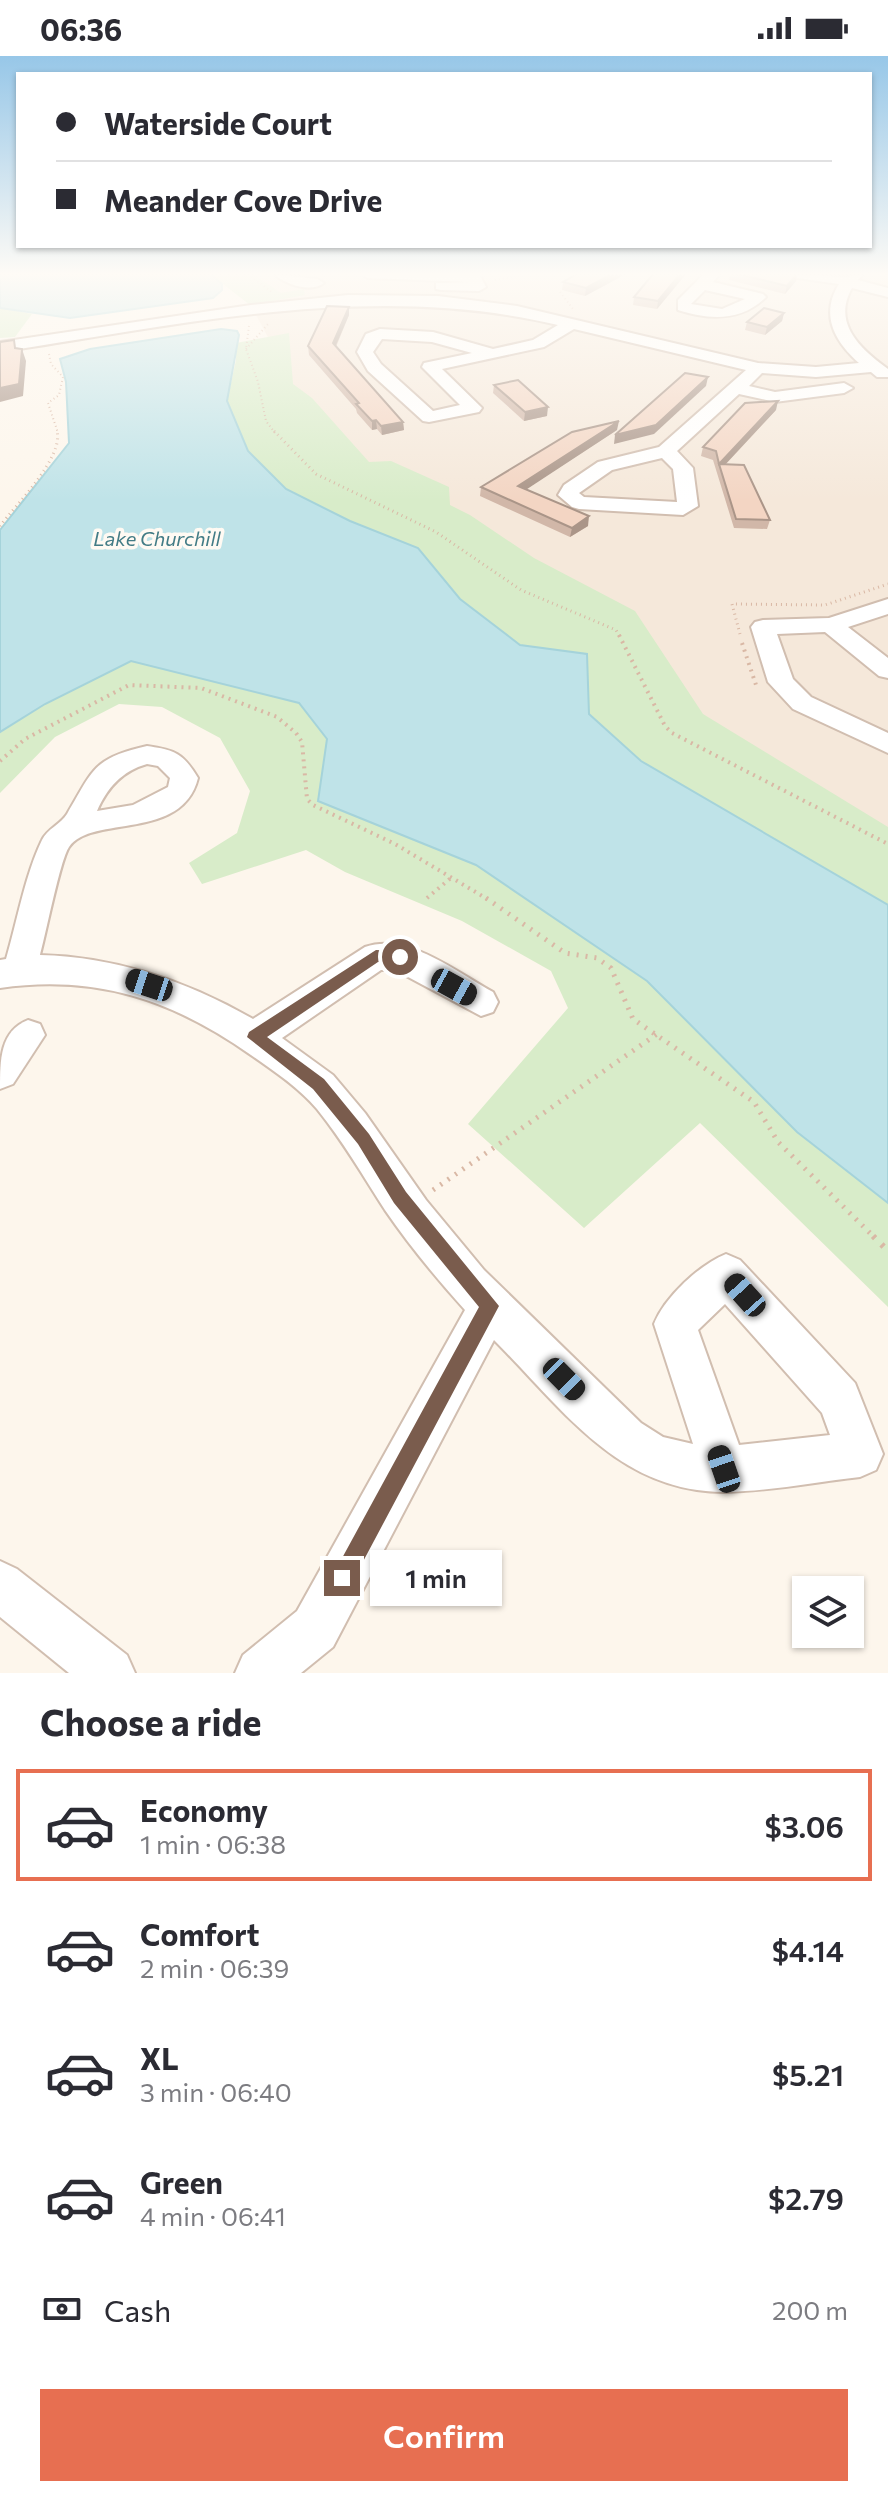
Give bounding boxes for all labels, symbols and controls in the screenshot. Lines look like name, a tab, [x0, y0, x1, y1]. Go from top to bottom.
text: 06:36	[40, 10, 122, 47]
text: Waterside Court	[104, 104, 332, 141]
text: Meander Cove Drive	[104, 181, 382, 218]
water label: Lake Churchill	[93, 526, 222, 550]
route start	[382, 939, 418, 975]
car	[427, 965, 481, 1009]
car	[122, 966, 176, 1004]
car	[720, 1269, 770, 1321]
car	[539, 1354, 589, 1404]
car	[705, 1442, 743, 1496]
callout: 1 min	[370, 1550, 502, 1606]
route end	[324, 1560, 360, 1596]
text: 1 min	[405, 1562, 467, 1593]
map controls	[792, 1576, 864, 1648]
button: layers	[792, 1576, 864, 1648]
text: Choose a ride	[40, 1699, 261, 1743]
icon: car	[44, 1789, 116, 1861]
text: Economy	[140, 1791, 268, 1828]
text: $3.06	[765, 1807, 844, 1844]
text: 1 min · 06:38	[140, 1828, 286, 1859]
icon: car	[44, 1913, 116, 1985]
text: Comfort	[140, 1915, 259, 1952]
text: $4.14	[772, 1931, 844, 1968]
text: 2 min · 06:39	[140, 1952, 289, 1983]
icon: car	[44, 2037, 116, 2109]
text: XL	[140, 2039, 179, 2076]
text: $5.21	[772, 2055, 844, 2092]
text: 3 min · 06:40	[140, 2076, 292, 2107]
icon: car	[44, 2161, 116, 2233]
text: Green	[140, 2163, 223, 2200]
text: $2.79	[768, 2179, 844, 2216]
text: 4 min · 06:41	[140, 2200, 286, 2231]
icon: cash	[40, 2287, 84, 2331]
text: Cash	[104, 2291, 171, 2328]
text: 200 m	[772, 2294, 848, 2325]
button: Confirm	[40, 2389, 848, 2481]

